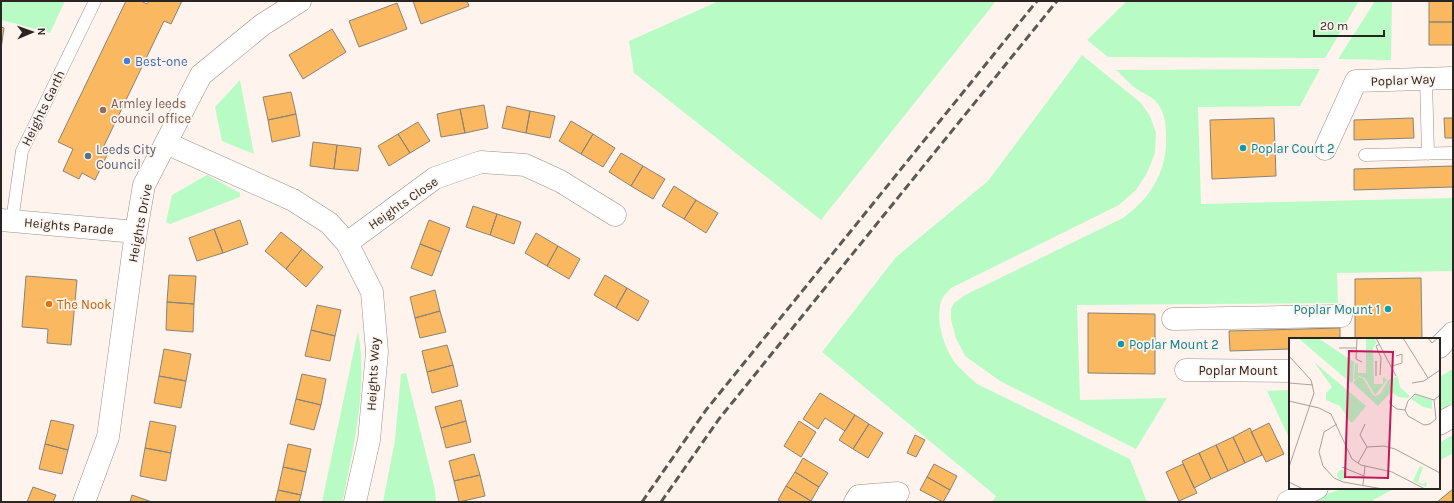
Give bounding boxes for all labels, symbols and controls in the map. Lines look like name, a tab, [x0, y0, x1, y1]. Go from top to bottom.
north arrow	[12, 12, 52, 52]
scale bar	[1314, 12, 1384, 38]
text: 20 m	[1320, 19, 1348, 33]
text: N	[35, 27, 48, 36]
place label: Best-one	[135, 54, 188, 69]
marker: Best-one	[122, 56, 132, 66]
street label: Heights Garth	[18, 68, 68, 148]
street label: Poplar Way	[1370, 71, 1436, 89]
place label: Armley leeds council office	[111, 96, 191, 126]
marker: Armley leeds council office	[98, 105, 108, 115]
place label: Poplar Court 2	[1251, 141, 1335, 156]
place label: Leeds City Council	[96, 142, 156, 172]
marker: Poplar Court 2	[1238, 143, 1248, 153]
marker: Leeds City Council	[83, 151, 93, 161]
street label: Heights Close	[365, 173, 441, 233]
street label: Heights Drive	[125, 182, 155, 263]
street label: Heights Parade	[24, 215, 115, 237]
place label: The Nook	[57, 297, 112, 312]
marker: The Nook	[44, 299, 54, 309]
place label: Poplar Mount 1	[1293, 302, 1380, 317]
marker: Poplar Mount 1	[1383, 304, 1393, 314]
street label: Heights Way	[364, 337, 382, 411]
place label: Poplar Mount 2	[1129, 337, 1219, 352]
inset map	[1289, 338, 1440, 489]
marker: Poplar Mount 2	[1116, 339, 1126, 349]
street label: Poplar Mount	[1198, 363, 1278, 378]

